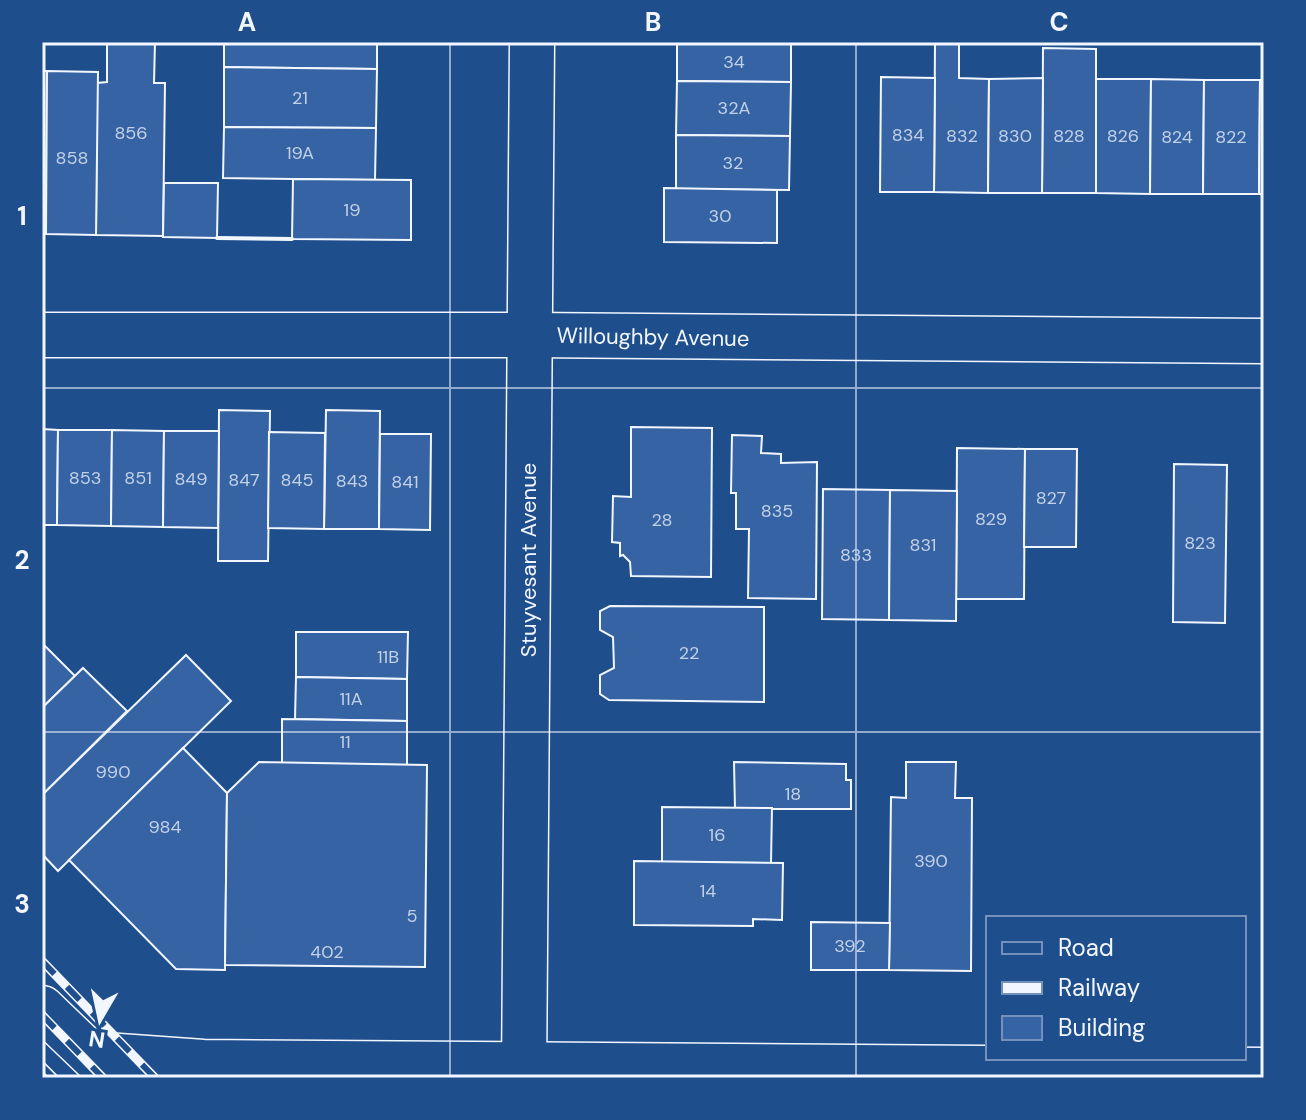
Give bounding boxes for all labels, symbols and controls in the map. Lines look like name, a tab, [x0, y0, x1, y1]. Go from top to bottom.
text: A	[238, 5, 256, 39]
text: B	[645, 5, 661, 39]
text: C	[1049, 5, 1069, 39]
house number: 34	[723, 50, 745, 74]
house number: 21	[292, 86, 308, 110]
house number: 32A	[718, 96, 751, 120]
house number: 856	[114, 121, 148, 145]
house number: 834	[892, 123, 924, 147]
house number: 832	[946, 124, 978, 148]
house number: 830	[998, 124, 1032, 148]
house number: 828	[1053, 124, 1085, 148]
house number: 826	[1107, 124, 1139, 148]
house number: 824	[1161, 125, 1193, 149]
house number: 822	[1215, 125, 1247, 149]
house number: 19A	[286, 141, 314, 165]
house number: 858	[56, 146, 88, 170]
house number: 32	[722, 151, 744, 175]
house number: 19	[344, 198, 360, 222]
text: 1	[17, 199, 27, 233]
house number: 30	[709, 204, 731, 228]
street label: Willoughby Avenue	[556, 321, 750, 353]
street label: Stuyvesant Avenue	[514, 463, 543, 657]
house number: 853	[69, 466, 101, 490]
house number: 851	[124, 466, 152, 490]
house number: 849	[174, 467, 208, 491]
house number: 847	[228, 468, 260, 492]
house number: 845	[281, 468, 313, 492]
house number: 843	[336, 469, 368, 493]
house number: 841	[391, 470, 419, 494]
house number: 827	[1036, 486, 1066, 510]
house number: 835	[761, 499, 793, 523]
house number: 829	[975, 507, 1007, 531]
house number: 28	[651, 508, 673, 532]
house number: 823	[1184, 531, 1216, 555]
house number: 831	[910, 533, 936, 557]
text: 2	[14, 543, 30, 577]
house number: 833	[840, 543, 872, 567]
house number: 22	[679, 641, 699, 665]
house number: 11B	[377, 645, 399, 669]
house number: 11A	[339, 687, 363, 711]
house number: 11	[339, 730, 351, 754]
house number: 990	[96, 760, 130, 784]
house number: 18	[785, 782, 801, 806]
house number: 984	[149, 815, 182, 839]
house number: 16	[709, 823, 725, 847]
house number: 390	[914, 849, 948, 873]
house number: 14	[700, 879, 716, 903]
text: 3	[14, 887, 30, 921]
house number: 5	[407, 904, 417, 928]
legend	[986, 916, 1246, 1060]
text: Road	[1058, 932, 1114, 963]
house number: 392	[834, 934, 866, 958]
house number: 402	[310, 940, 344, 964]
text: Railway	[1058, 972, 1140, 1003]
north arrow	[60, 980, 140, 1060]
text: Building	[1058, 1012, 1145, 1043]
text: N	[87, 1024, 107, 1055]

